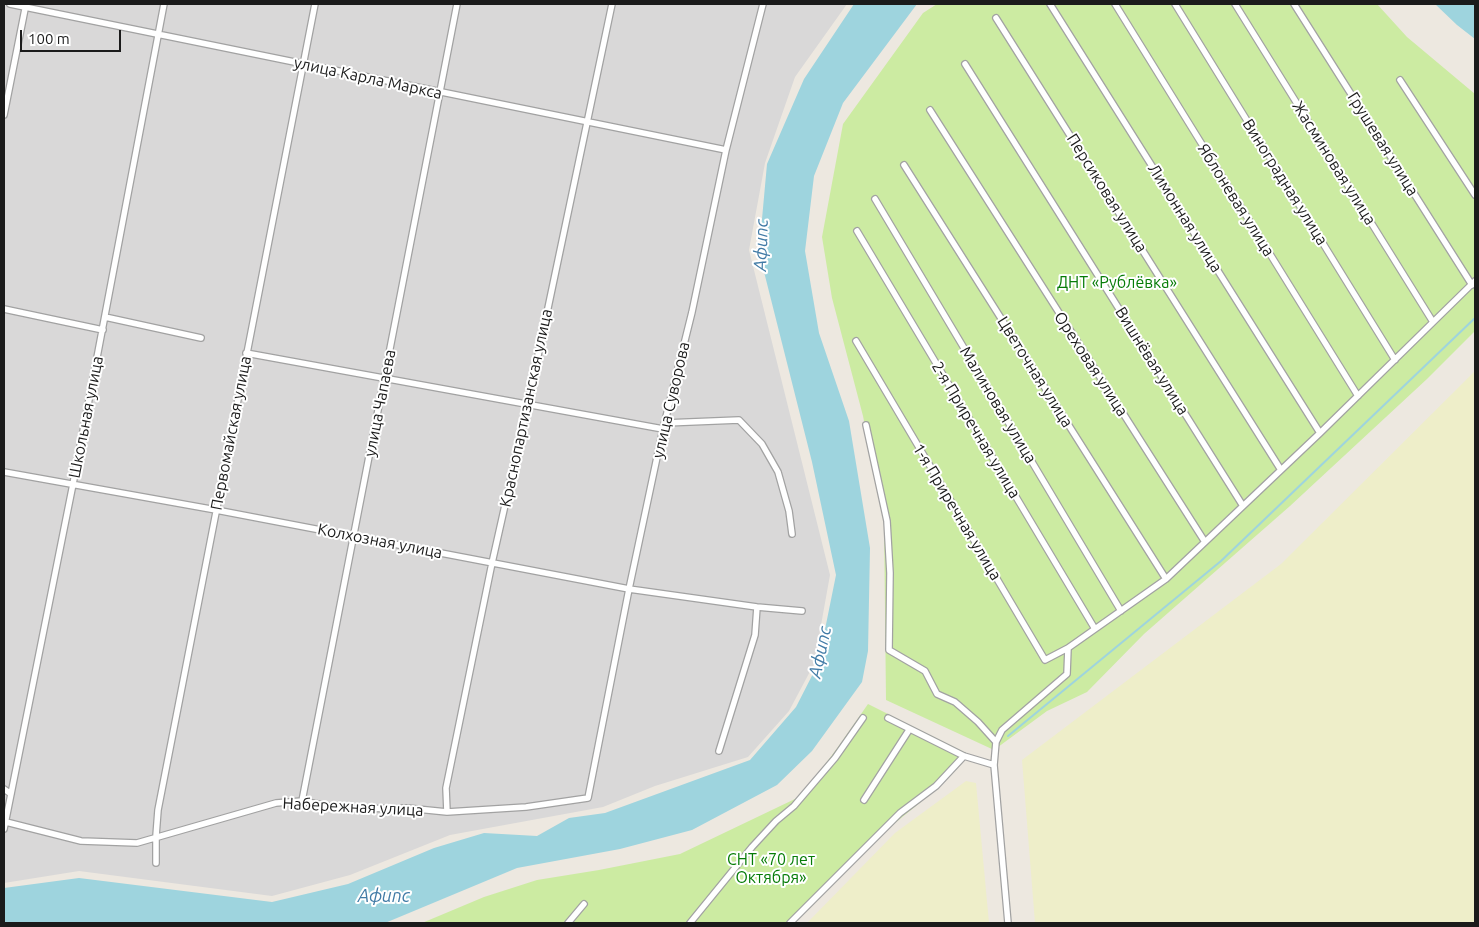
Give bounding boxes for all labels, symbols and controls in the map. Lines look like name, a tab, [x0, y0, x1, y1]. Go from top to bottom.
scale bar	[22, 20, 124, 52]
text: 100 m	[28, 30, 70, 47]
street label: улица Карла Маркса	[292, 53, 444, 103]
street label: Грушевая улица	[1343, 89, 1423, 199]
street label: Жасминовая улица	[1288, 98, 1380, 228]
street label: Виноградная улица	[1238, 115, 1332, 249]
street label: Персиковая улица	[1063, 130, 1151, 256]
street label: Яблоневая улица	[1194, 140, 1278, 260]
street label: Лимонная улица	[1144, 160, 1226, 276]
water label: Афипс	[749, 218, 773, 272]
park label: ДНТ «Рублёвка»	[1057, 273, 1177, 293]
street label: Вишнёвая улица	[1111, 303, 1193, 419]
street label: Краснопартизанская улица	[496, 307, 556, 509]
street label: Ореховая улица	[1050, 308, 1132, 420]
street label: Цветочная улица	[993, 313, 1077, 431]
street label: улица Суворова	[648, 340, 694, 460]
street label: Малиновая улица	[956, 343, 1040, 467]
street label: улица Чапаева	[360, 348, 400, 458]
street label: Школьная улица	[65, 354, 107, 480]
street label: Первомайская улица	[207, 354, 255, 512]
street label: 2-я Приречная улица	[928, 358, 1024, 502]
street label: 1-я Приречная улица	[909, 440, 1005, 584]
street label: Колхозная улица	[316, 519, 444, 563]
water label: Афипс	[804, 624, 836, 680]
street label: Набережная улица	[282, 794, 424, 820]
park label: СНТ «70 лет Октября»	[727, 850, 815, 888]
water label: Афипс	[358, 885, 410, 907]

